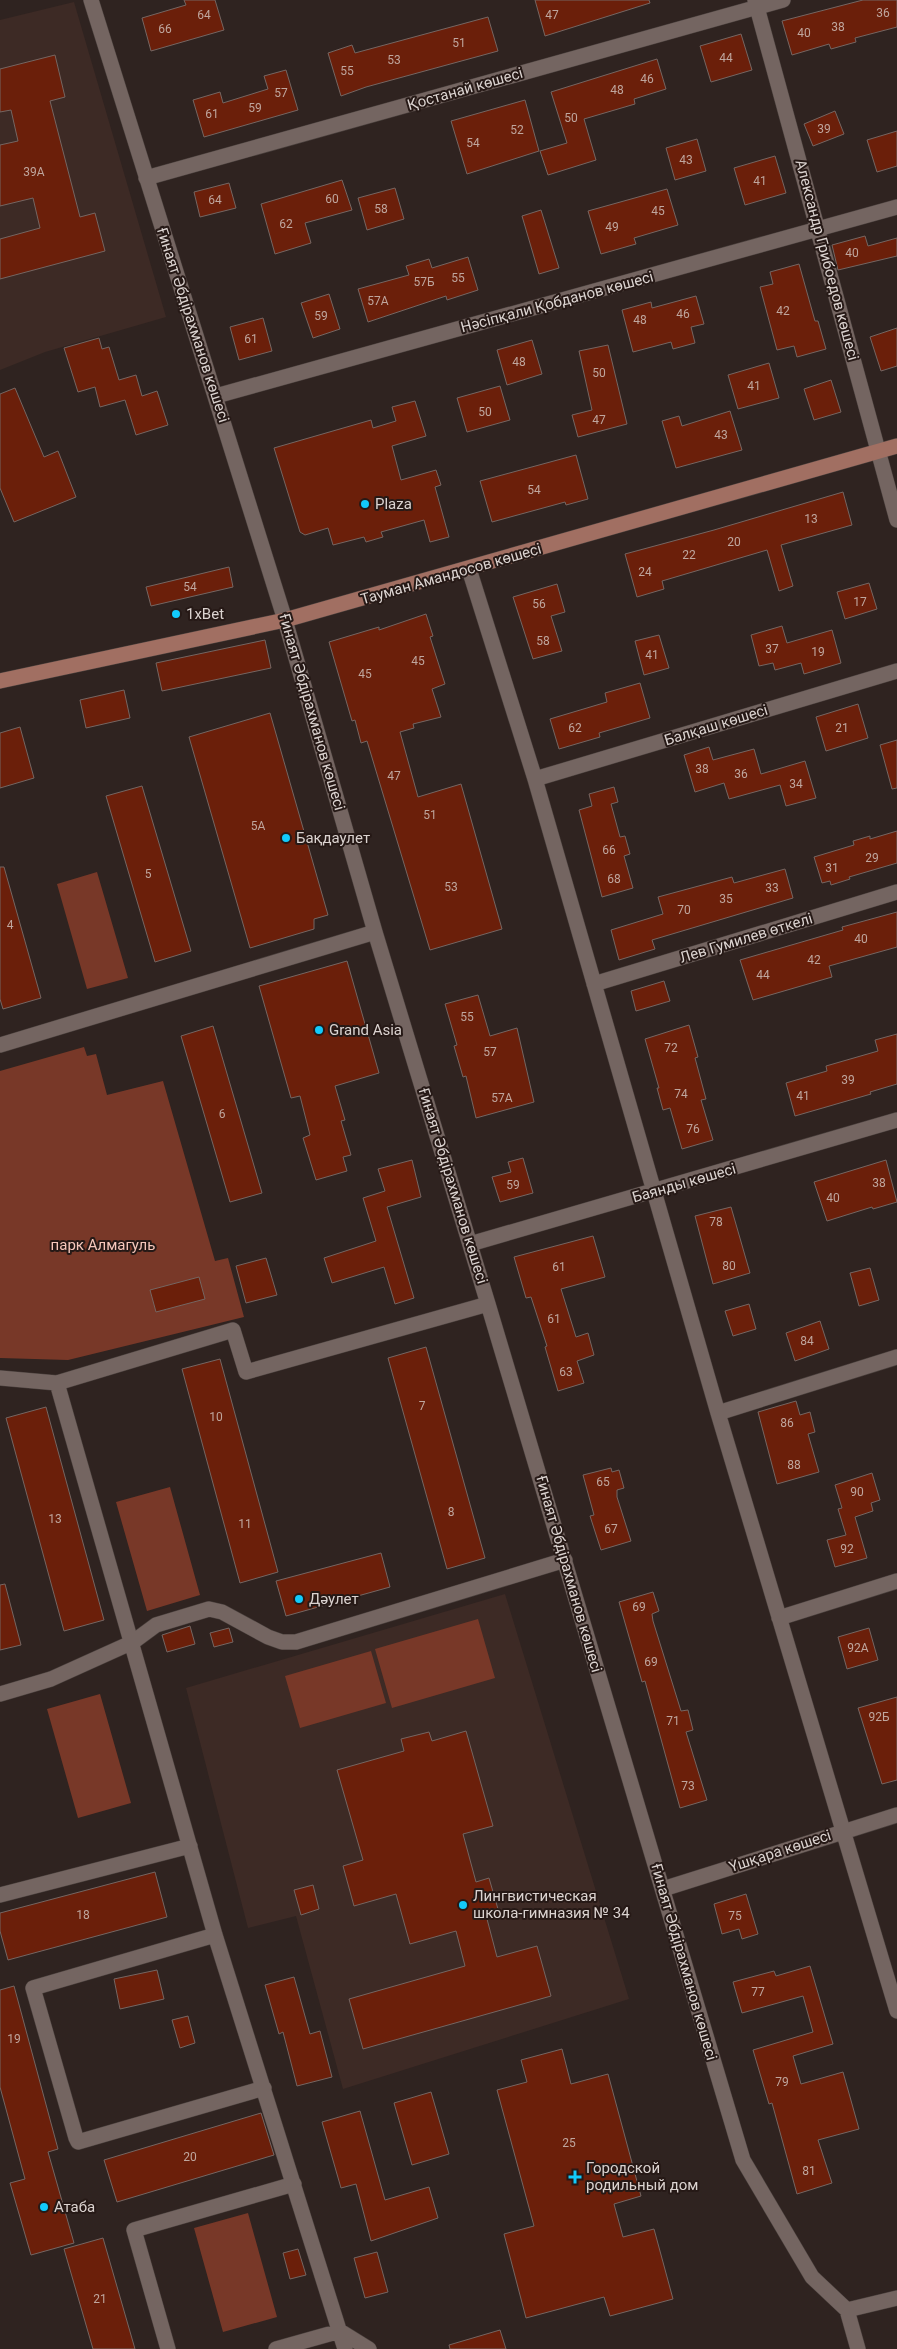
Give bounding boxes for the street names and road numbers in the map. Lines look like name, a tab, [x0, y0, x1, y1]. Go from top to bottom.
street label: Қостанай көшесі	[405, 64, 525, 114]
street label: Александр Грибоедов көшесі	[792, 158, 862, 362]
street label: Ғинаят Әбдірахманов көшесі	[153, 225, 233, 425]
street label: Нәсіпқали Қобданов көшесі	[459, 268, 655, 336]
street label: Тауман Амандосов көшесі	[359, 540, 543, 608]
street label: Ғинаят Әбдірахманов көшесі	[275, 612, 349, 812]
street label: Балқаш көшесі	[662, 701, 770, 749]
street label: Лев Гумилев өткелі	[677, 909, 815, 967]
street label: Ғинаят Әбдірахманов көшесі	[415, 1086, 491, 1286]
street label: Баянды көшесі	[630, 1160, 738, 1206]
street label: Ғинаят Әбдірахманов көшесі	[532, 1474, 606, 1674]
street label: Үшқара көшесі	[727, 1826, 833, 1876]
street label: Ғинаят Әбдірахманов көшесі	[647, 1862, 721, 2062]

